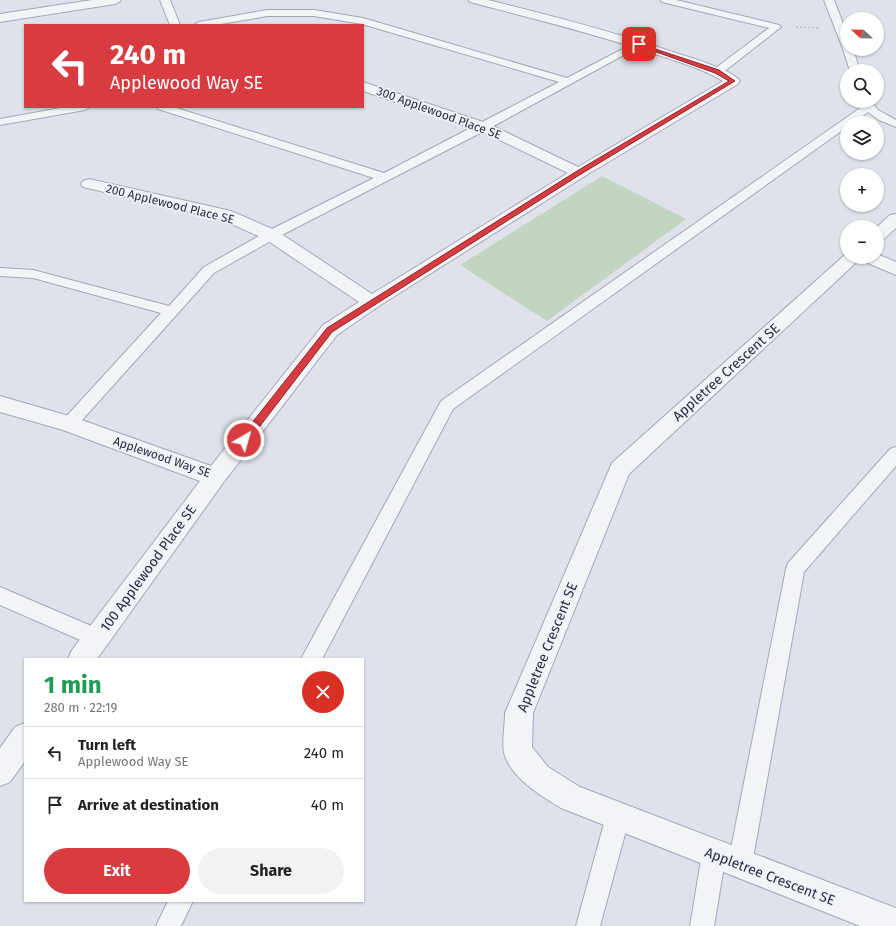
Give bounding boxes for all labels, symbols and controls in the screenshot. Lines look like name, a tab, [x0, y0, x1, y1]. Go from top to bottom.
north arrow	[840, 12, 884, 56]
map controls	[840, 12, 884, 264]
pin	[622, 27, 656, 61]
icon: arrive	[628, 33, 650, 55]
text: 240 m	[110, 38, 186, 71]
icon: left	[44, 40, 96, 92]
button: search	[840, 64, 884, 108]
text: Applewood Way SE	[110, 72, 263, 94]
street label: 300 Applewood Place SE	[375, 84, 503, 142]
button: layers	[840, 116, 884, 160]
button: +	[840, 168, 884, 212]
street label: 200 Applewood Place SE	[104, 181, 236, 227]
button: −	[840, 220, 884, 264]
street label: Appletree Crescent SE	[669, 320, 783, 425]
position arrow	[223, 419, 265, 461]
street label: Applewood Way SE	[111, 434, 213, 480]
street label: 100 Applewood Place SE	[97, 502, 200, 635]
street label: Appletree Crescent SE	[514, 580, 581, 714]
text: 1 min	[44, 671, 102, 699]
button: close	[302, 671, 344, 713]
text: 280 m · 22:19	[44, 700, 117, 715]
text: Turn left	[78, 736, 136, 754]
icon: left	[44, 742, 66, 764]
text: 240 m	[304, 744, 344, 762]
text: Applewood Way SE	[78, 754, 189, 769]
icon: arrive	[44, 794, 66, 816]
text: Arrive at destination	[78, 796, 219, 814]
text: 40 m	[311, 796, 344, 814]
street label: Appletree Crescent SE	[702, 844, 837, 909]
button: Exit	[44, 848, 190, 894]
button: Share	[198, 848, 344, 894]

